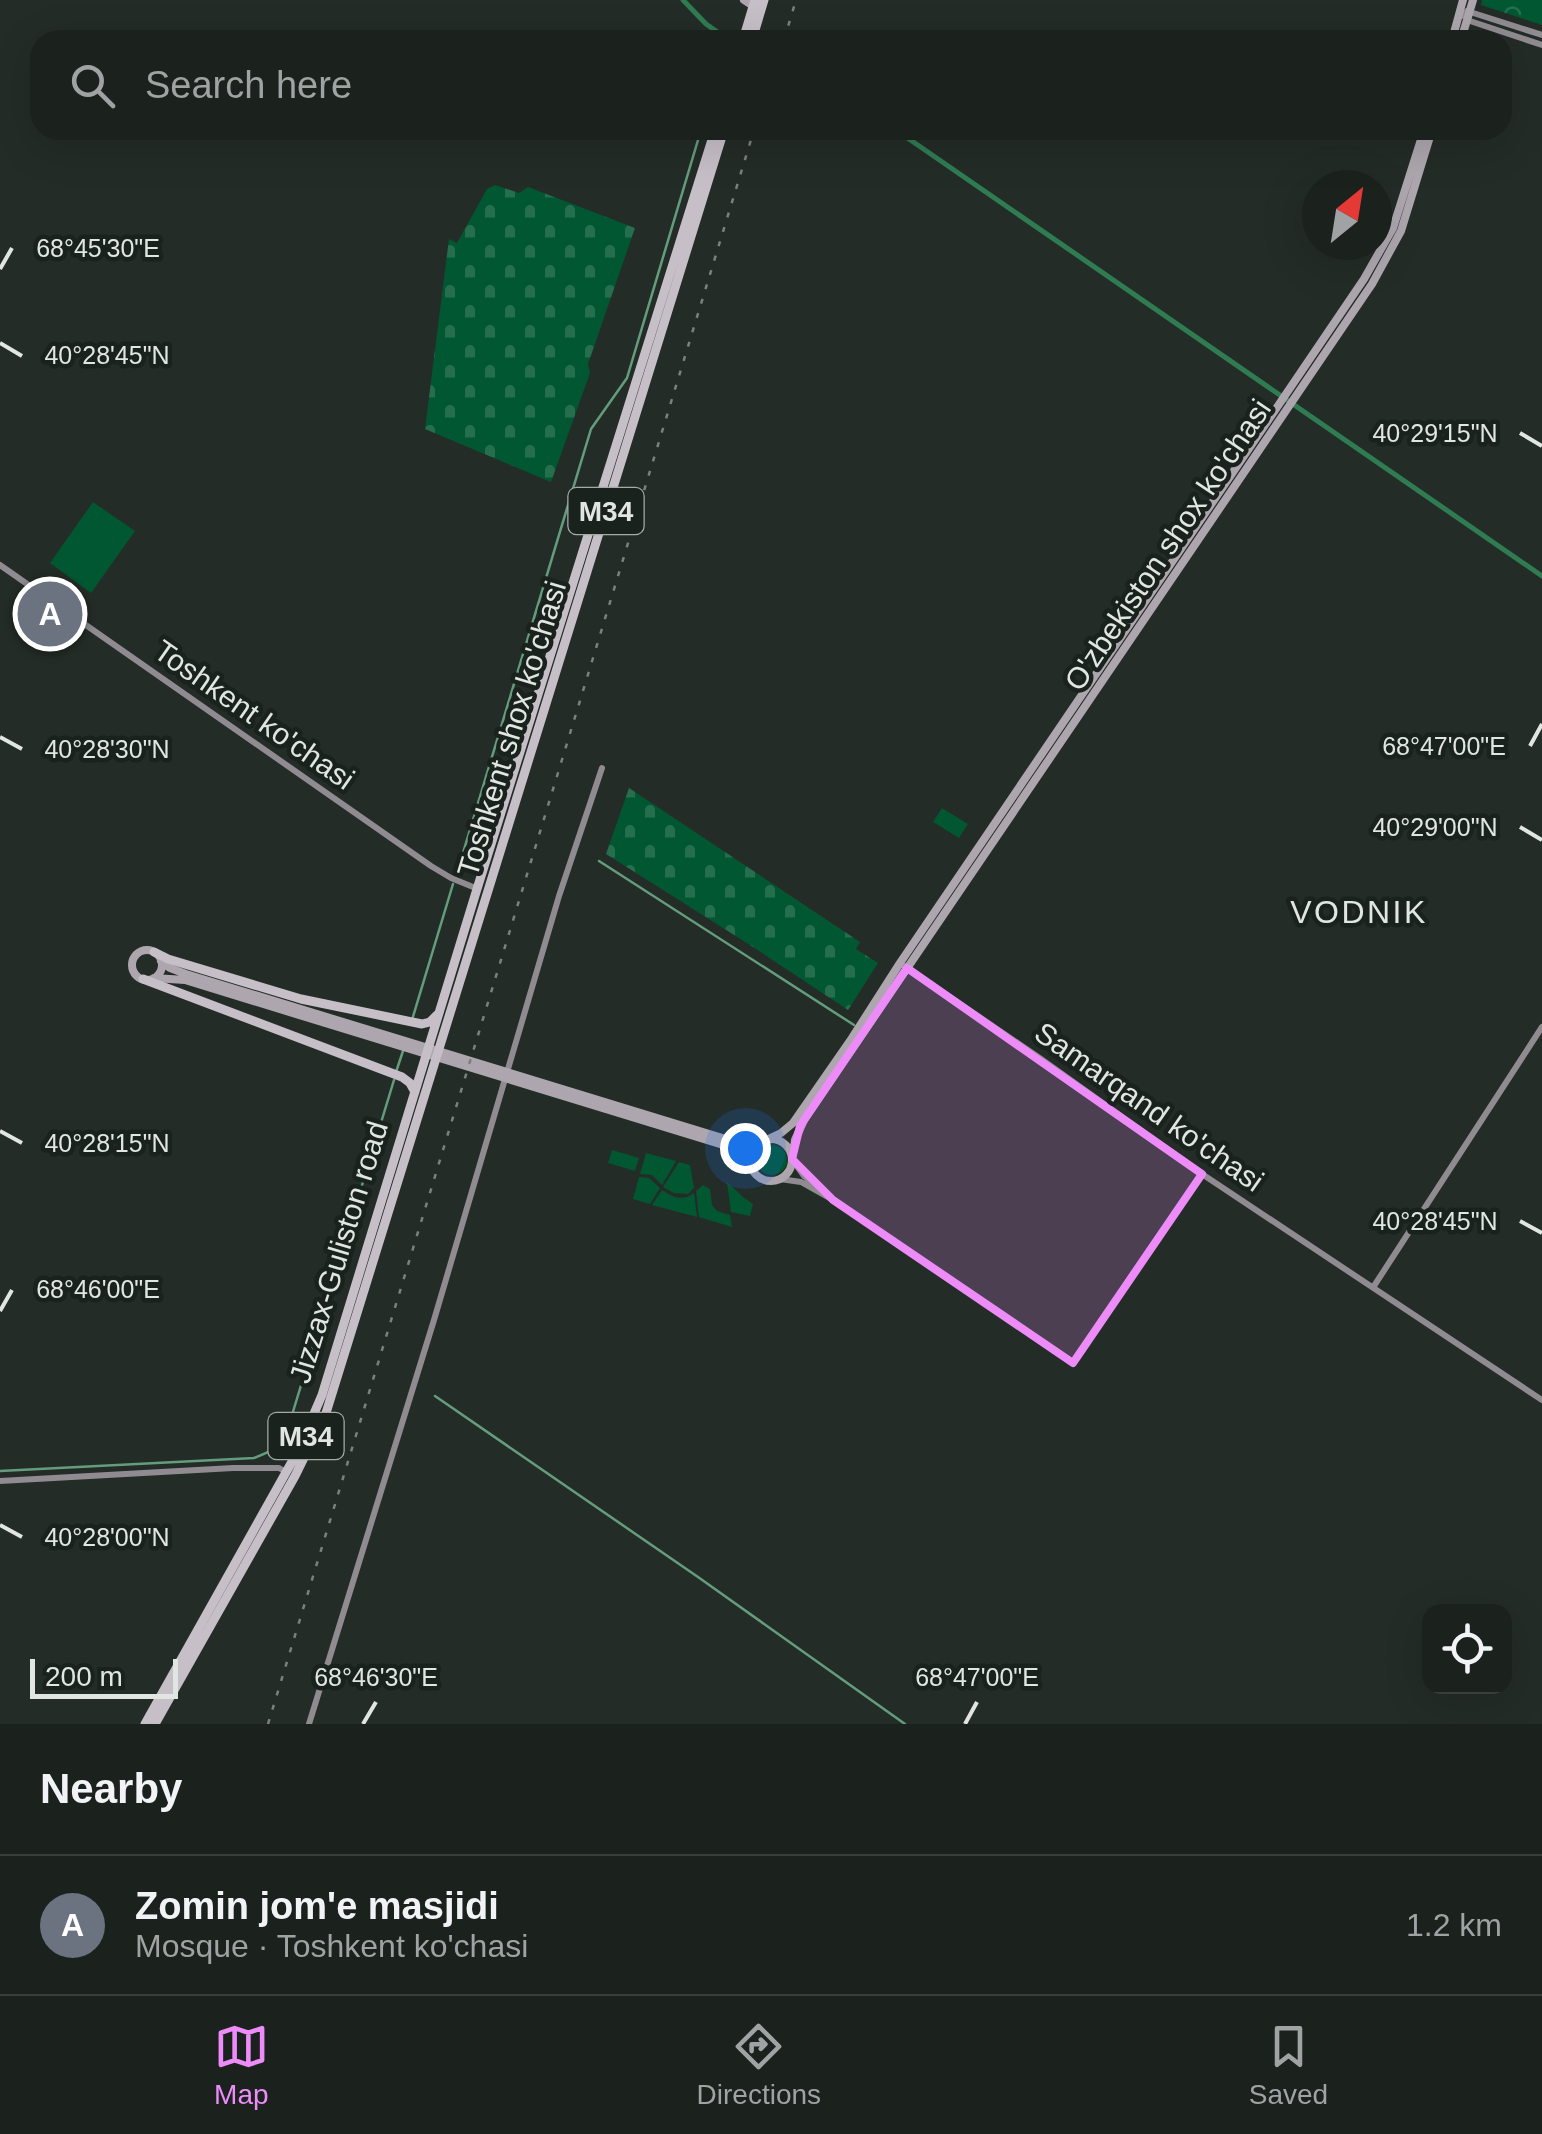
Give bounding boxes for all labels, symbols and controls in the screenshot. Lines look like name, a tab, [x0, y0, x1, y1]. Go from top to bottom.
search box	[30, 30, 1512, 140]
icon: search	[65, 58, 120, 113]
text: Search here	[145, 64, 352, 106]
north arrow	[1302, 170, 1392, 260]
text: 68°45'30"E	[36, 234, 160, 262]
text: 40°28'45"N	[44, 341, 170, 369]
street label: O'zbekiston shox ko'chasi	[1058, 393, 1277, 696]
text: 40°29'15"N	[1372, 419, 1498, 447]
road number: M34	[568, 488, 644, 534]
pin: A	[18, 576, 82, 652]
street label: Toshkent shox ko'chasi	[451, 577, 572, 881]
street label: Toshkent ko'chasi	[148, 633, 360, 796]
text: 68°47'00"E	[1382, 732, 1506, 760]
text: 40°28'30"N	[44, 735, 170, 763]
text: 40°29'00"N	[1372, 813, 1498, 841]
district label: VODNIK	[1290, 894, 1428, 930]
street label: Samarqand ko'chasi	[1029, 1015, 1270, 1198]
street label: Jizzax-Guliston road	[283, 1117, 394, 1387]
your location	[720, 1123, 771, 1174]
text: 40°28'15"N	[44, 1129, 170, 1157]
text: 40°28'45"N	[1372, 1207, 1498, 1235]
text: 68°46'00"E	[36, 1275, 160, 1303]
road number: M34	[268, 1413, 344, 1459]
text: 40°28'00"N	[44, 1523, 170, 1551]
map controls	[1422, 1604, 1512, 1694]
button: locate	[1422, 1604, 1512, 1694]
scale bar	[30, 1654, 178, 1698]
text: 200 m	[45, 1661, 123, 1692]
text: 68°46'30"E	[314, 1663, 438, 1691]
text: 68°47'00"E	[915, 1663, 1039, 1691]
text: Nearby	[40, 1765, 182, 1812]
text: Zomin jom'e masjidi	[135, 1885, 499, 1927]
text: A	[61, 1907, 84, 1943]
text: 1.2 km	[1406, 1907, 1502, 1943]
text: Mosque · Toshkent ko'chasi	[135, 1928, 528, 1964]
tab: Map	[214, 2019, 269, 2111]
tab: Directions	[697, 2019, 821, 2111]
tab: Saved	[1249, 2019, 1328, 2111]

